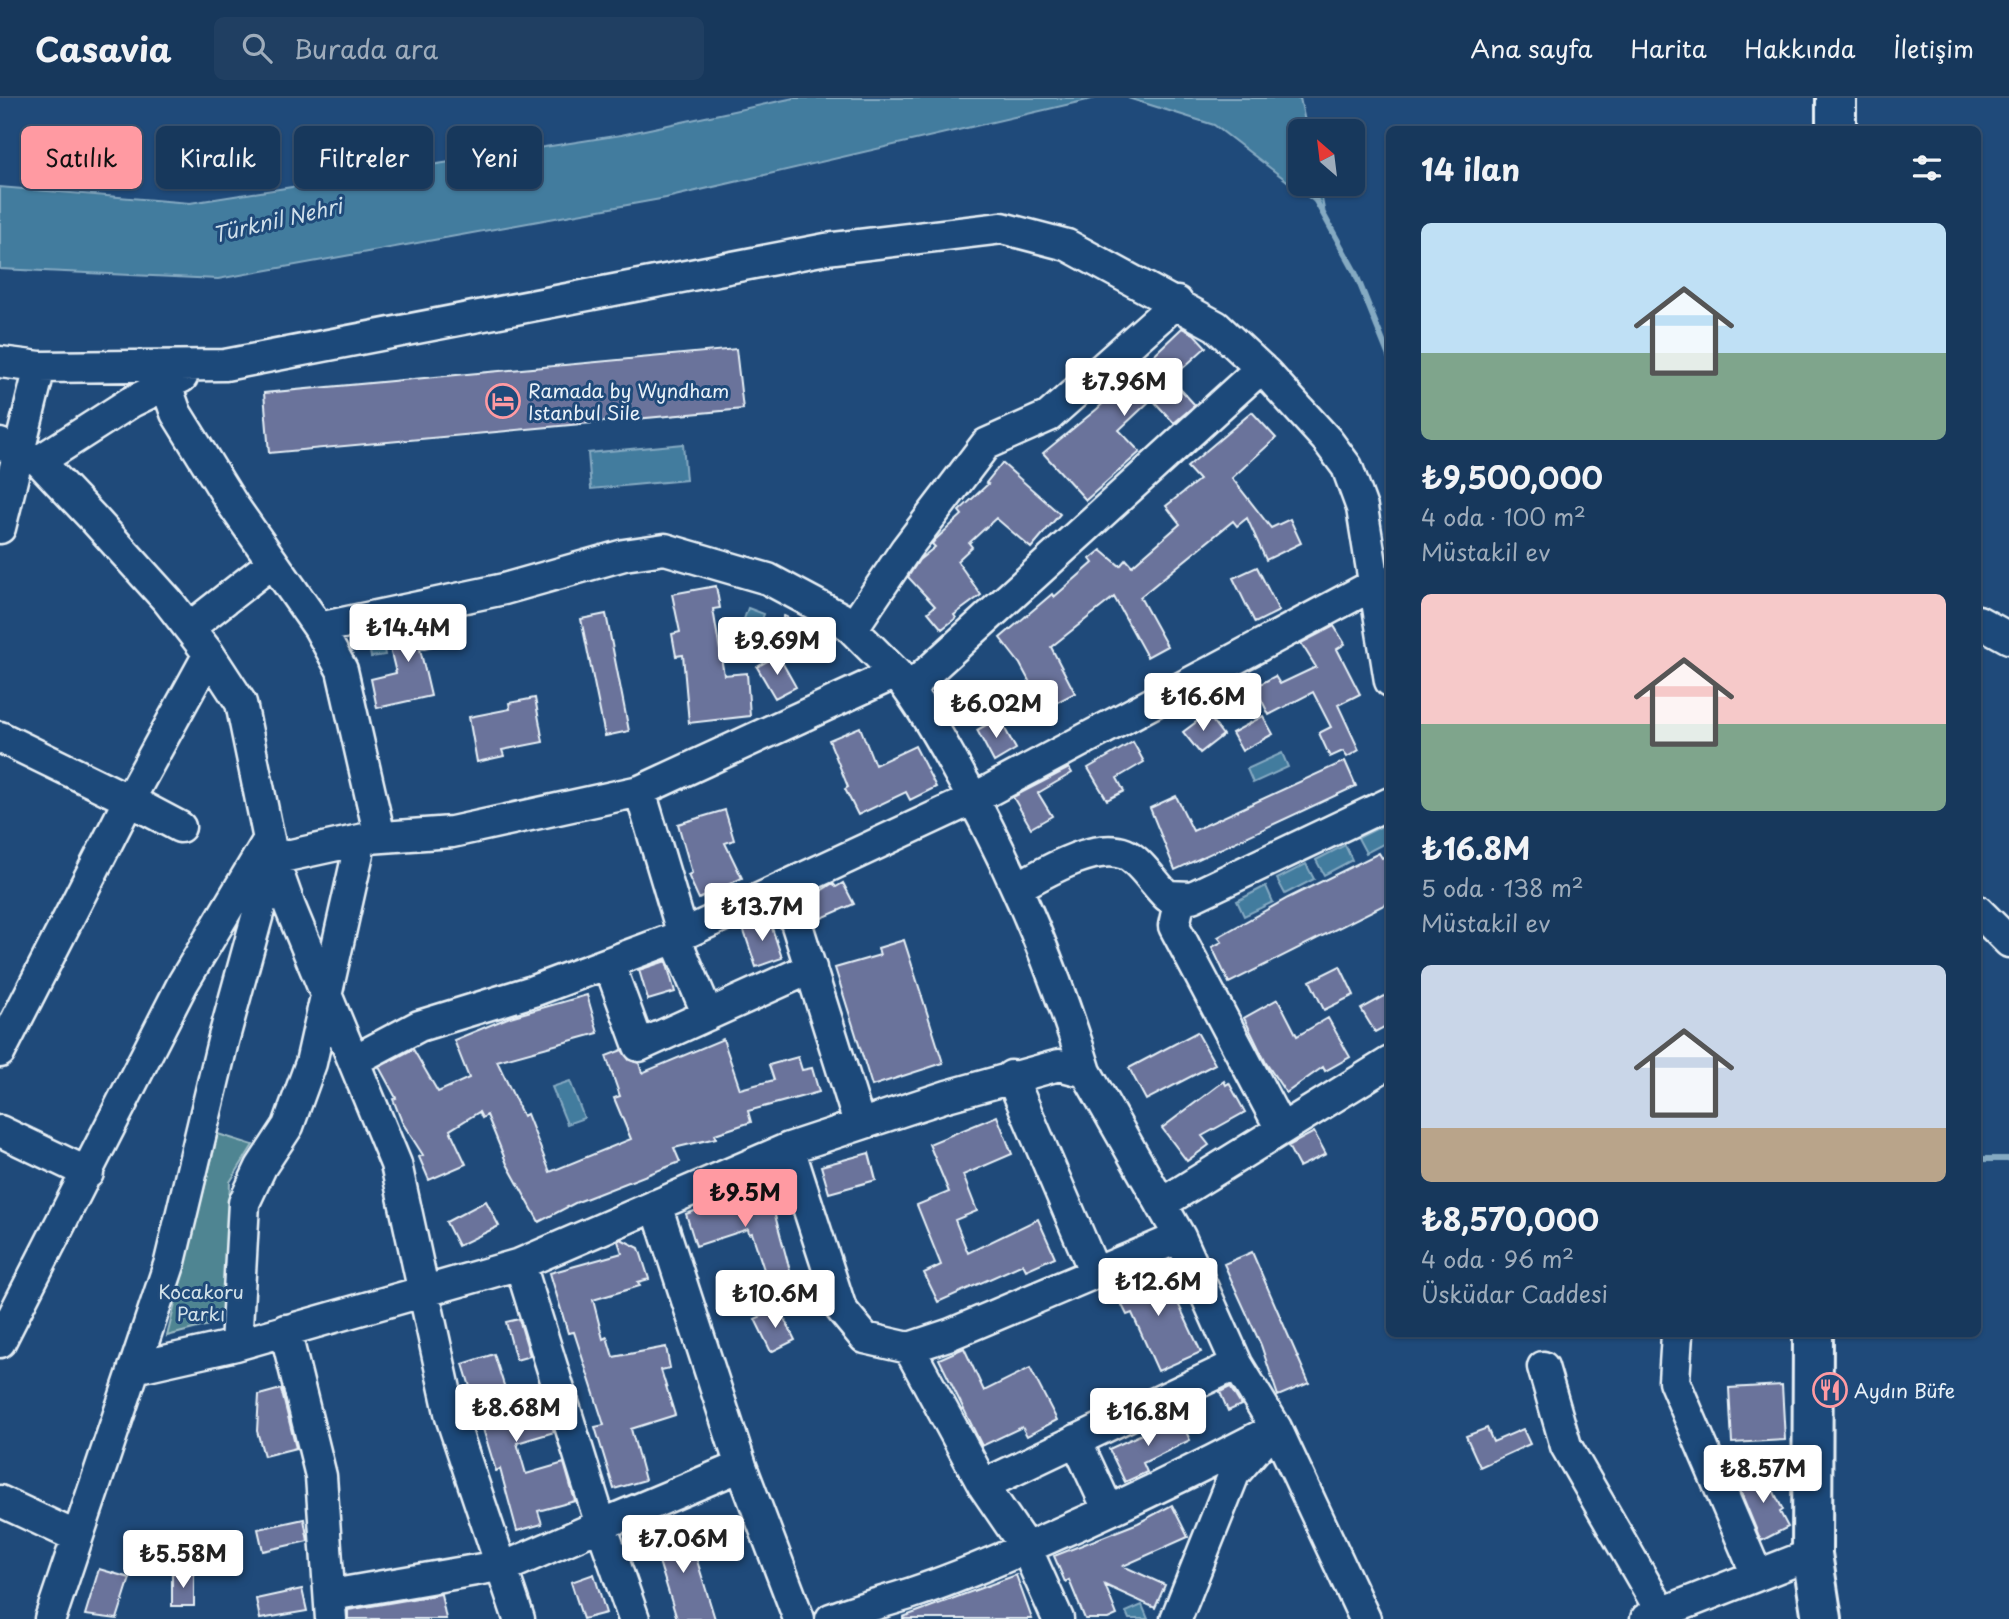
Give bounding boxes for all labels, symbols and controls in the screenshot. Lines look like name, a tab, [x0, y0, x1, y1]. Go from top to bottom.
search box	[214, 17, 704, 80]
text: Casavia	[35, 23, 172, 73]
icon: search	[238, 29, 276, 67]
text: Burada ara	[294, 29, 438, 68]
text: Ana sayfa	[1471, 30, 1592, 66]
text: Harita	[1630, 30, 1707, 66]
text: Hakkında	[1745, 30, 1855, 66]
text: İletişim	[1893, 30, 1974, 66]
north arrow	[1288, 119, 1365, 196]
map controls	[1288, 119, 1365, 196]
chip: Satılık	[21, 126, 142, 189]
chip: Kiralık	[156, 126, 280, 189]
chip: Filtreler	[294, 126, 433, 189]
chip: Yeni	[447, 126, 542, 189]
text: 14 ilan	[1421, 146, 1520, 191]
icon: filters	[1908, 149, 1946, 187]
water label: Türknil Nehri	[209, 188, 348, 249]
icon: home	[1621, 268, 1747, 394]
pin: ₺7.96M	[1067, 358, 1181, 418]
text: ₺7.96M	[1081, 363, 1167, 398]
place label: Ramada by Wyndham Istanbul Sile	[528, 376, 729, 426]
hotel icon: Ramada by Wyndham Istanbul Sile	[484, 382, 522, 420]
text: ₺9,500,000	[1421, 454, 1603, 499]
text: 4 oda · 100 m²	[1421, 499, 1586, 534]
text: Müstakil ev	[1421, 534, 1550, 569]
pin: ₺14.4M	[351, 604, 465, 664]
text: ₺14.4M	[366, 609, 450, 644]
pin: ₺9.69M	[720, 618, 834, 677]
text: ₺9.69M	[734, 622, 820, 657]
icon: home	[1621, 639, 1747, 765]
pin: ₺16.6M	[1146, 674, 1260, 733]
text: ₺16.6M	[1160, 678, 1246, 713]
pin: ₺6.02M	[939, 680, 1053, 740]
text: ₺6.02M	[950, 685, 1042, 720]
text: ₺16.8M	[1421, 825, 1530, 870]
text: 5 oda · 138 m²	[1421, 870, 1584, 905]
pin: ₺13.7M	[705, 884, 819, 943]
text: ₺13.7M	[721, 888, 803, 923]
text: Müstakil ev	[1421, 905, 1550, 940]
icon: home	[1621, 1010, 1747, 1136]
pin: ₺9.5M	[696, 1170, 794, 1229]
text: ₺9.5M	[709, 1174, 781, 1209]
text: ₺8,570,000	[1421, 1196, 1599, 1241]
text: 4 oda · 96 m²	[1421, 1241, 1574, 1276]
pin: ₺12.6M	[1101, 1258, 1215, 1318]
text: ₺12.6M	[1114, 1263, 1202, 1298]
pin: ₺10.6M	[718, 1270, 832, 1330]
text: ₺10.6M	[732, 1275, 818, 1310]
text: Üsküdar Caddesi	[1421, 1276, 1608, 1311]
park label: Kocakoru Parkı	[158, 1277, 244, 1327]
restaurant icon: Aydın Büfe	[1811, 1371, 1849, 1409]
place label: Aydın Büfe	[1854, 1376, 1955, 1404]
pin: ₺8.68M	[459, 1384, 573, 1444]
pin: ₺16.8M	[1091, 1388, 1205, 1448]
text: ₺8.68M	[471, 1389, 561, 1424]
text: ₺16.8M	[1106, 1393, 1190, 1428]
pin: ₺8.57M	[1706, 1446, 1820, 1505]
text: ₺8.57M	[1720, 1450, 1806, 1485]
pin: ₺7.06M	[626, 1516, 740, 1575]
text: ₺7.06M	[638, 1520, 728, 1555]
pin: ₺5.58M	[126, 1530, 240, 1590]
text: ₺5.58M	[139, 1535, 227, 1570]

